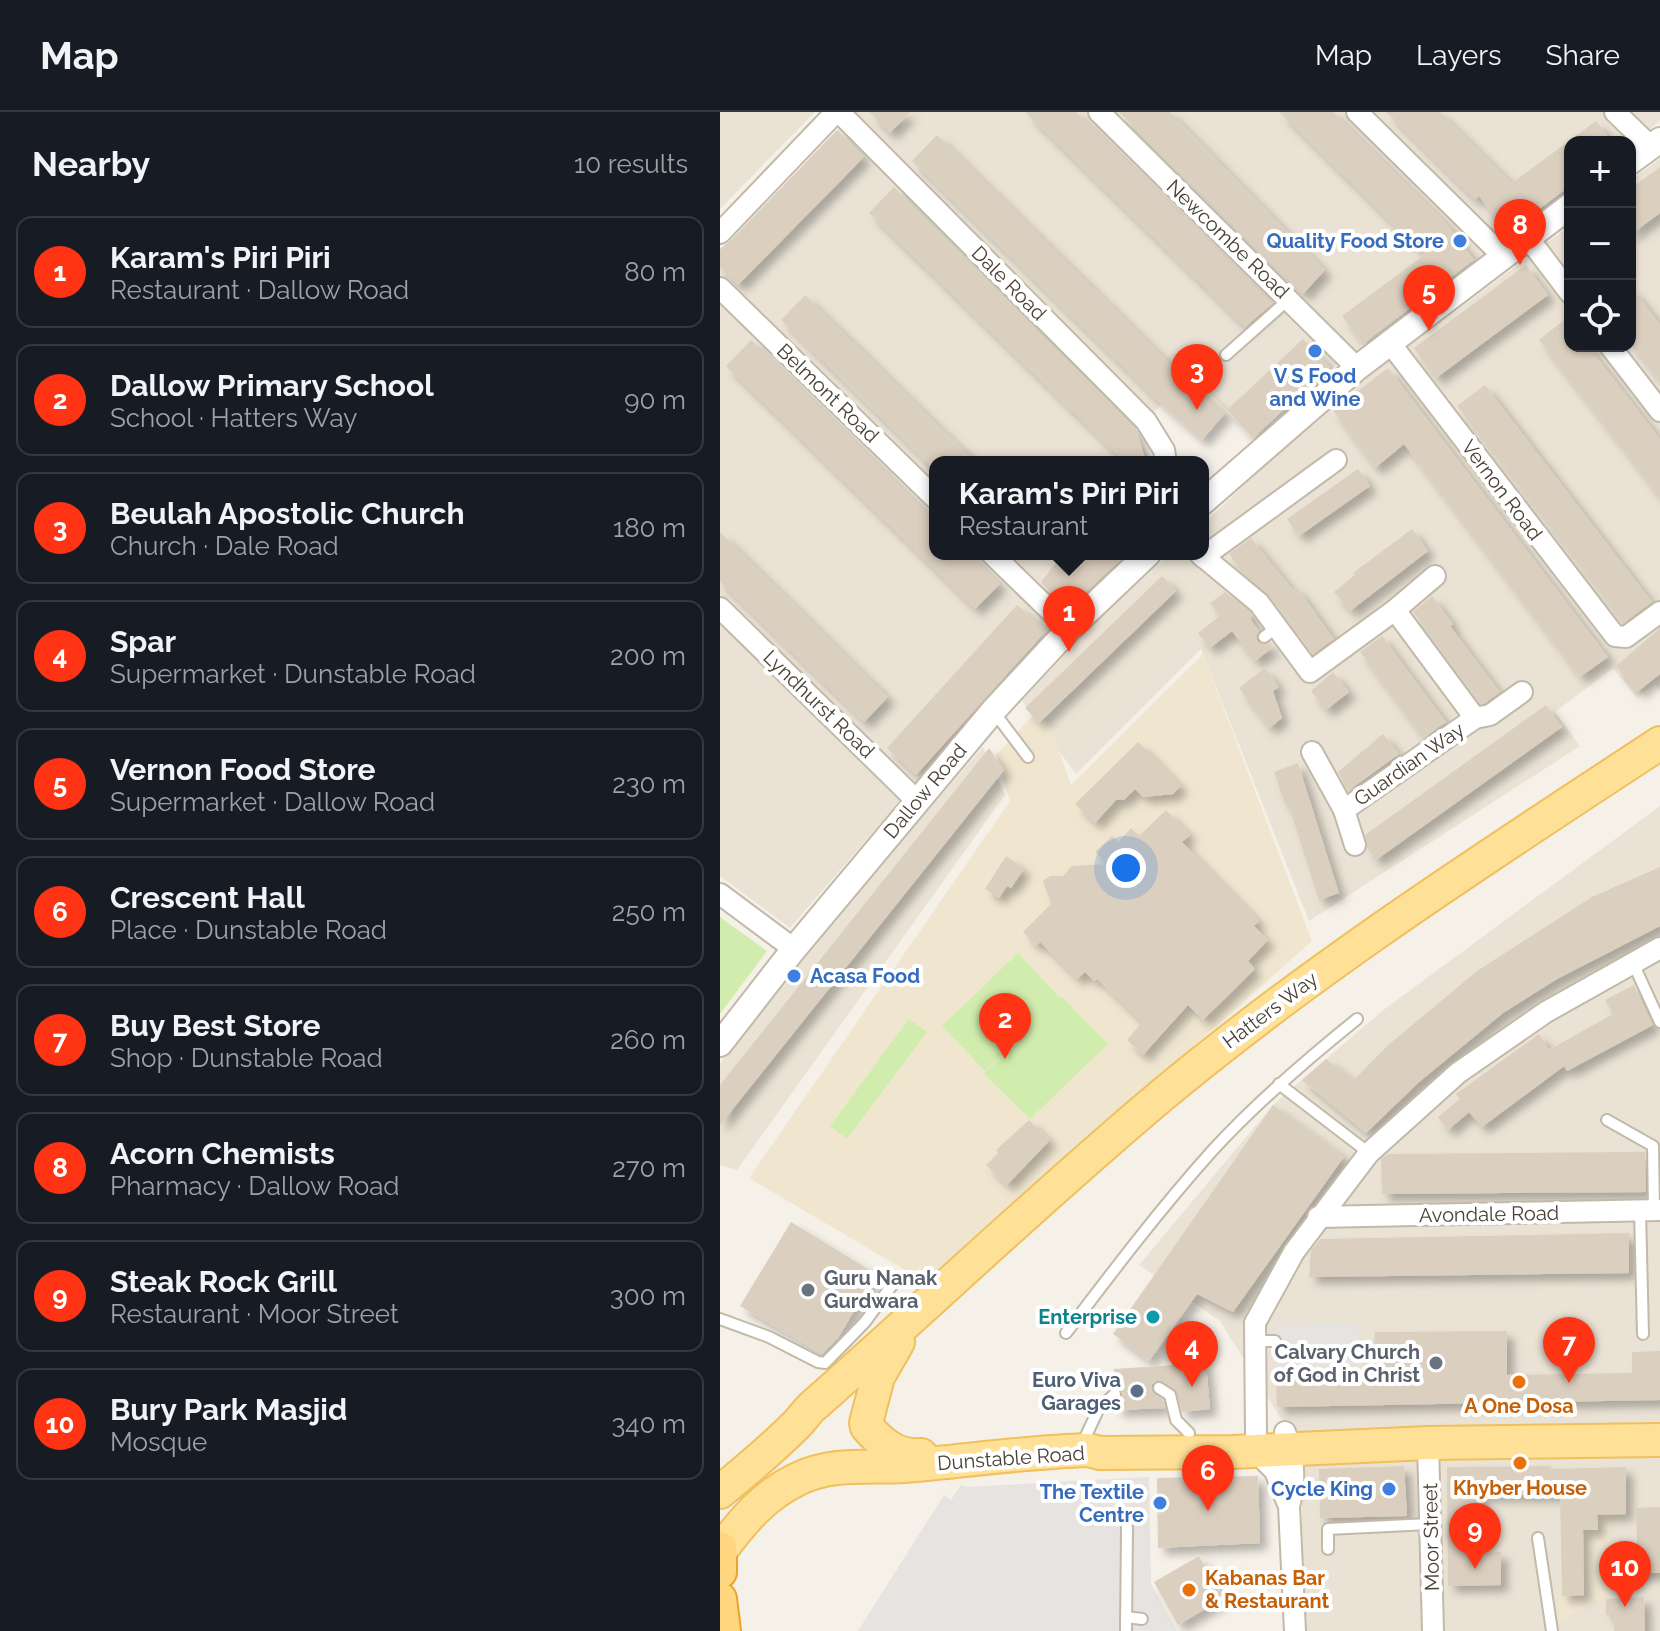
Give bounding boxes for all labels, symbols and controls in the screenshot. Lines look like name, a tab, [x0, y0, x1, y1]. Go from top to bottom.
text: Map	[40, 33, 119, 78]
text: Map	[1315, 39, 1372, 72]
text: Layers	[1416, 39, 1502, 72]
text: Share	[1546, 39, 1620, 72]
map controls	[1564, 136, 1636, 352]
button: +	[1564, 136, 1636, 208]
text: Nearby	[32, 144, 150, 184]
text: 10 results	[574, 149, 688, 179]
street label: Newcombe Road	[1162, 174, 1294, 304]
pin: 8	[1494, 199, 1546, 265]
button: −	[1564, 208, 1636, 280]
place label: Quality Food Store	[1267, 229, 1444, 253]
marker: Quality Food Store	[1451, 232, 1469, 250]
text: Karam's Piri Piri	[110, 240, 331, 275]
street label: Dale Road	[967, 241, 1051, 325]
text: 1	[54, 257, 66, 287]
text: 80 m	[624, 257, 686, 287]
pin: 5	[1403, 265, 1455, 331]
text: Restaurant · Dallow Road	[110, 275, 409, 305]
button: locate	[1564, 280, 1636, 352]
street label: Belmont Road	[772, 338, 884, 448]
marker: V S Food and Wine	[1306, 342, 1324, 360]
pin: 3	[1171, 344, 1223, 410]
place label: V S Food and Wine	[1270, 364, 1360, 411]
text: Dallow Primary School	[110, 368, 434, 403]
text: 2	[53, 385, 67, 415]
text: 90 m	[624, 385, 686, 415]
text: School · Hatters Way	[110, 403, 357, 433]
street label: Vernon Road	[1457, 435, 1547, 545]
popup	[929, 456, 1209, 560]
text: Karam's Piri Piri	[959, 476, 1179, 511]
text: Beulah Apostolic Church	[110, 496, 465, 531]
text: Restaurant	[959, 511, 1088, 541]
text: 3	[53, 513, 67, 543]
text: 180 m	[613, 513, 686, 543]
text: Church · Dale Road	[110, 531, 339, 561]
pin: 1	[1043, 586, 1095, 652]
text: Spar	[110, 624, 176, 659]
text: 4	[53, 641, 67, 671]
text: 200 m	[610, 641, 686, 671]
street label: Lyndhurst Road	[759, 645, 879, 763]
text: Supermarket · Dunstable Road	[110, 659, 476, 689]
street label: Guardian Way	[1349, 717, 1469, 811]
street label: Dallow Road	[878, 739, 972, 843]
text: Vernon Food Store	[110, 752, 376, 787]
text: 5	[53, 769, 67, 799]
text: 230 m	[612, 769, 686, 799]
text: Supermarket · Dallow Road	[110, 787, 435, 817]
your location	[1106, 848, 1146, 888]
text: Crescent Hall	[110, 880, 305, 915]
text: 6	[52, 897, 68, 927]
text: 250 m	[612, 897, 686, 927]
text: Place · Dunstable Road	[110, 915, 387, 945]
place label: Acasa Food	[810, 964, 920, 988]
street label: Hatters Way	[1218, 966, 1322, 1054]
marker: Acasa Food	[785, 967, 803, 985]
pin: 2	[979, 993, 1031, 1059]
text: Buy Best Store	[110, 1008, 321, 1043]
text: 7	[53, 1025, 67, 1055]
text: 260 m	[610, 1025, 686, 1055]
text: Shop · Dunstable Road	[110, 1043, 383, 1073]
text: Acorn Chemists	[110, 1136, 335, 1171]
text: 8	[52, 1153, 68, 1183]
text: 270 m	[612, 1153, 686, 1183]
text: Pharmacy · Dallow Road	[110, 1171, 400, 1201]
street label: Avondale Road	[1419, 1201, 1559, 1227]
text: Steak Rock Grill	[110, 1264, 337, 1299]
place label: Guru Nanak Gurdwara	[824, 1266, 938, 1313]
text: 9	[52, 1281, 68, 1311]
text: 300 m	[610, 1281, 686, 1311]
marker: Guru Nanak Gurdwara	[799, 1281, 817, 1299]
text: Restaurant · Moor Street	[110, 1299, 399, 1329]
place label: Enterprise	[1038, 1305, 1137, 1329]
marker: Enterprise	[1144, 1308, 1162, 1326]
pin: 7	[1543, 1317, 1595, 1383]
pin: 4	[1166, 1321, 1218, 1387]
place label: Calvary Church of God in Christ	[1274, 1340, 1420, 1387]
marker: Calvary Church of God in Christ	[1427, 1354, 1445, 1372]
place label: Euro Viva Garages	[1032, 1368, 1121, 1415]
marker: A One Dosa	[1510, 1373, 1528, 1391]
marker: Euro Viva Garages	[1128, 1382, 1146, 1400]
text: Bury Park Masjid	[110, 1392, 347, 1427]
place label: A One Dosa	[1464, 1394, 1574, 1418]
text: 10	[46, 1409, 74, 1439]
text: 340 m	[611, 1409, 686, 1439]
text: Mosque	[110, 1427, 207, 1457]
street label: Dunstable Road	[936, 1441, 1086, 1475]
pin: 6	[1182, 1445, 1234, 1511]
marker: Khyber House	[1511, 1454, 1529, 1472]
place label: Khyber House	[1453, 1476, 1587, 1500]
place label: Cycle King	[1271, 1477, 1373, 1501]
place label: The Textile Centre	[1040, 1480, 1144, 1527]
marker: Cycle King	[1380, 1480, 1398, 1498]
street label: Moor Street	[1418, 1482, 1444, 1591]
marker: The Textile Centre	[1151, 1494, 1169, 1512]
pin: 9	[1449, 1503, 1501, 1569]
pin: 10	[1599, 1541, 1651, 1607]
place label: Kabanas Bar & Restaurant	[1205, 1566, 1329, 1613]
marker: Kabanas Bar & Restaurant	[1180, 1581, 1198, 1599]

